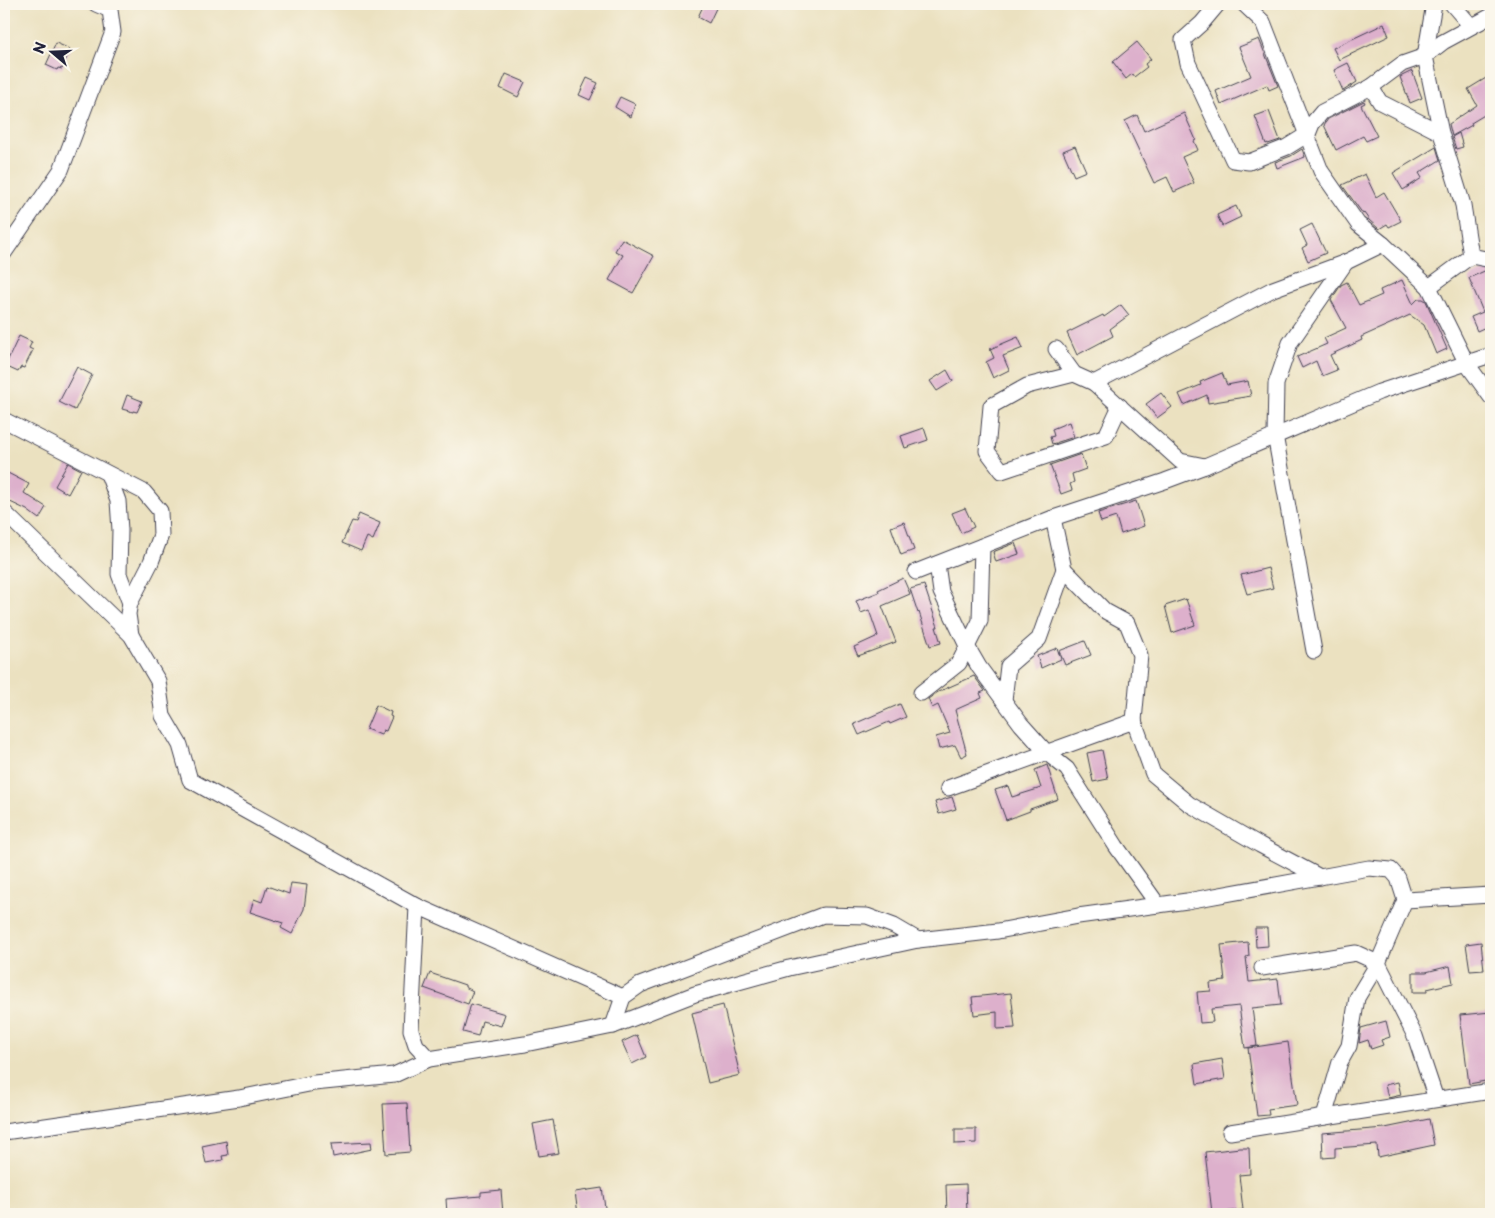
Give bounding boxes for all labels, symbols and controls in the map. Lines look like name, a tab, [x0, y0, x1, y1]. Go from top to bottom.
north arrow	[28, 28, 78, 78]
text: N	[28, 39, 51, 56]

